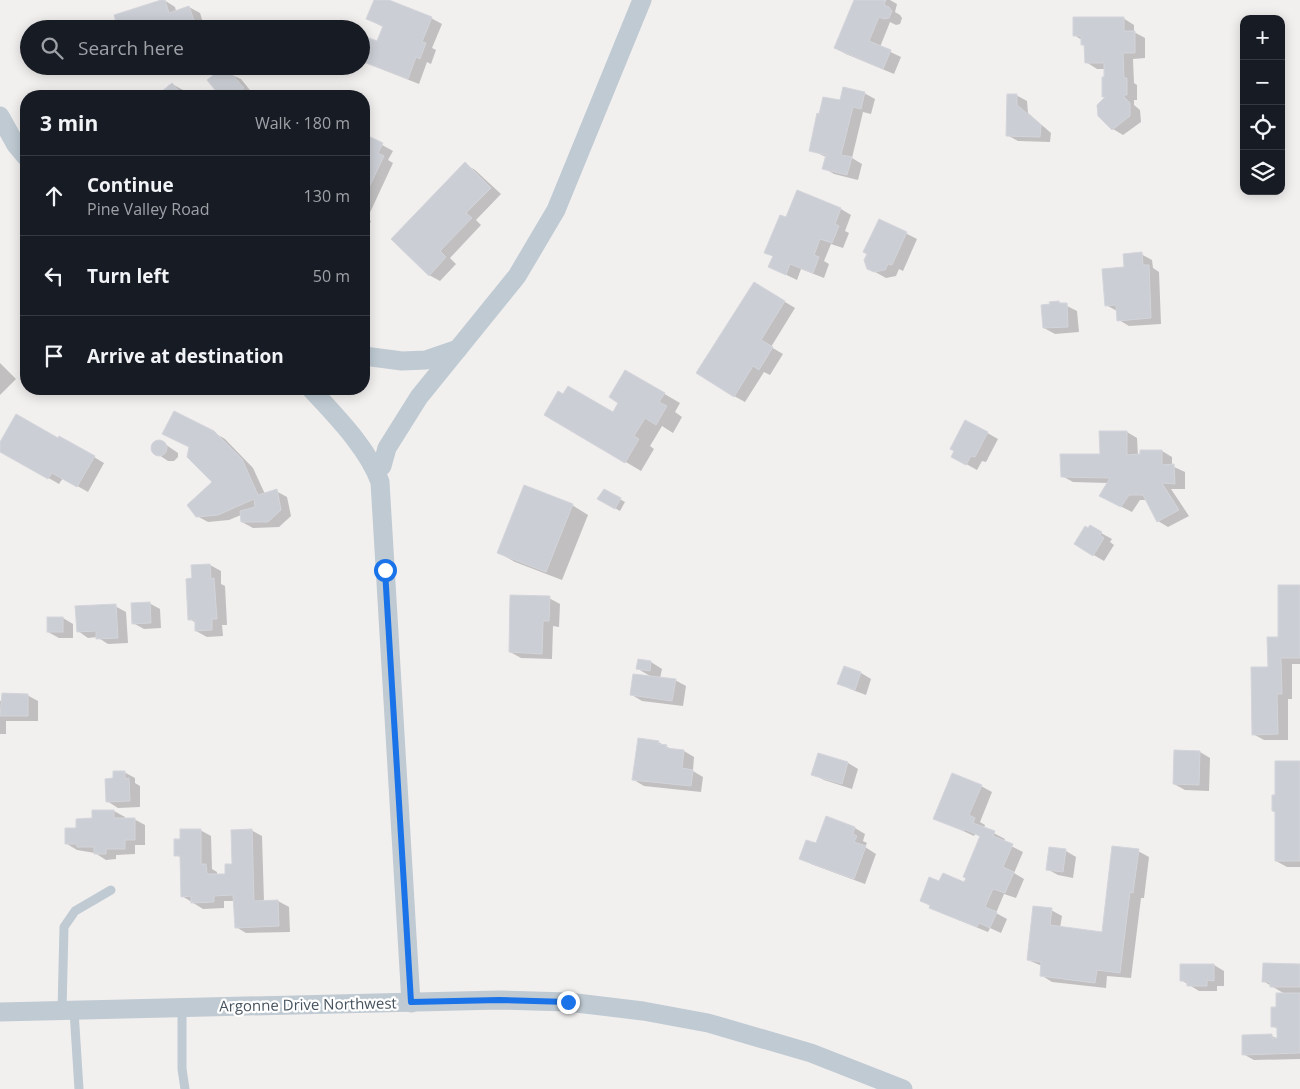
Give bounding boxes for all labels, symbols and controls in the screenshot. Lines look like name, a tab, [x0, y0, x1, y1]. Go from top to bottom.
map controls	[1240, 15, 1285, 195]
button: +	[1240, 15, 1285, 60]
search box	[20, 20, 370, 75]
icon: search	[38, 34, 66, 62]
text: Search here	[78, 35, 184, 61]
button: −	[1240, 60, 1285, 105]
button: locate	[1240, 105, 1285, 150]
text: 3 min	[40, 109, 98, 137]
text: Walk · 180 m	[255, 112, 350, 134]
button: layers	[1240, 150, 1285, 195]
text: Continue	[87, 172, 174, 198]
icon: ahead	[40, 182, 68, 210]
text: 130 m	[304, 185, 350, 207]
text: Pine Valley Road	[87, 198, 209, 220]
icon: left	[40, 262, 68, 290]
text: Turn left	[87, 263, 169, 289]
text: 50 m	[313, 265, 350, 287]
icon: arrive	[40, 342, 68, 370]
text: Arrive at destination	[87, 343, 284, 369]
route start	[374, 559, 397, 582]
route end	[557, 991, 580, 1014]
street label: Argonne Drive Northwest	[219, 992, 397, 1016]

